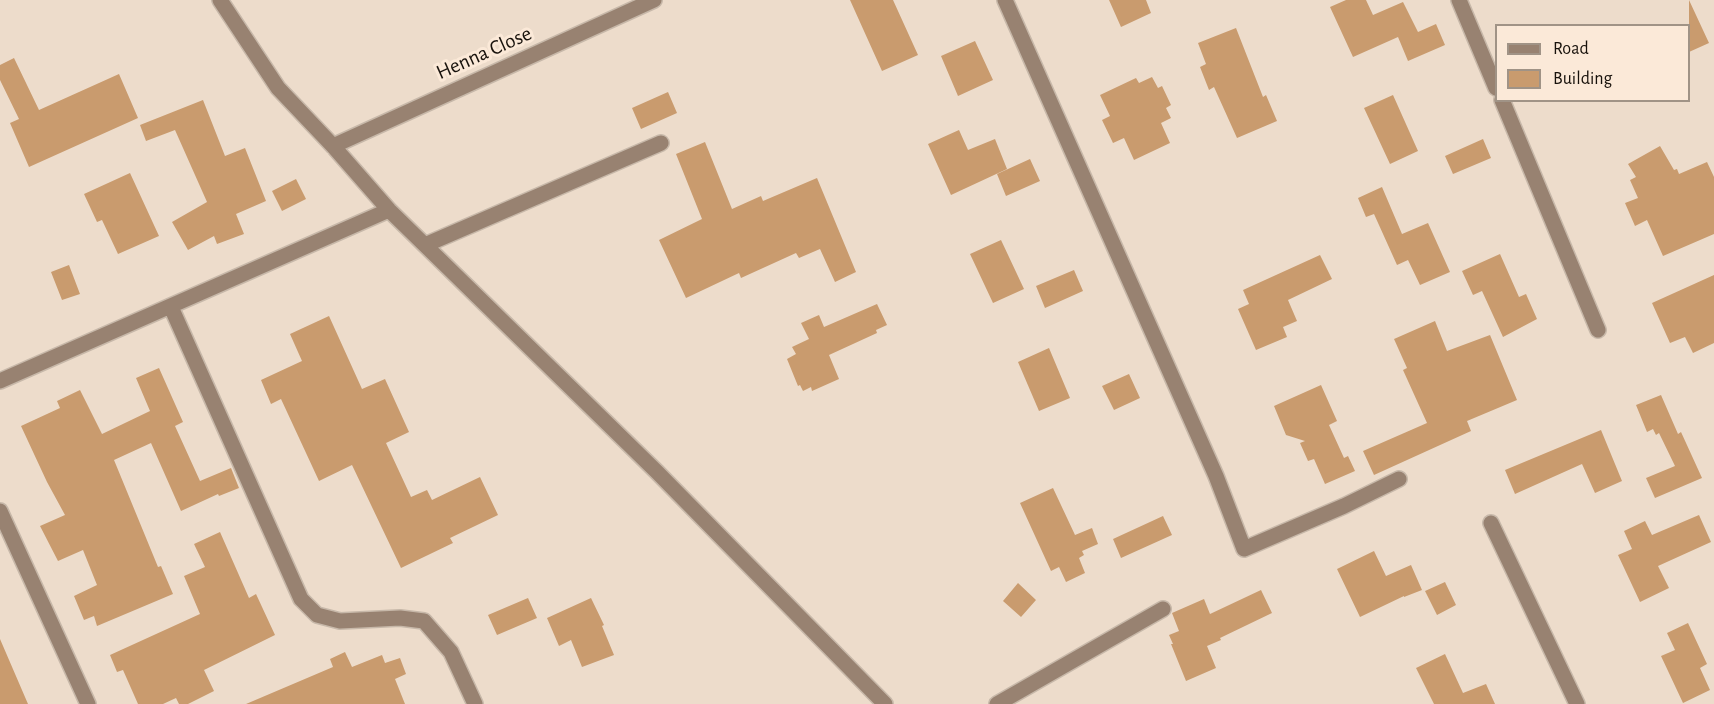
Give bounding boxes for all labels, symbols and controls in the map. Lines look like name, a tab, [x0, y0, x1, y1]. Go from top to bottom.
street label: Henna Close	[432, 21, 536, 85]
legend	[1495, 24, 1690, 102]
text: Road	[1553, 40, 1589, 58]
text: Building	[1553, 70, 1612, 88]

